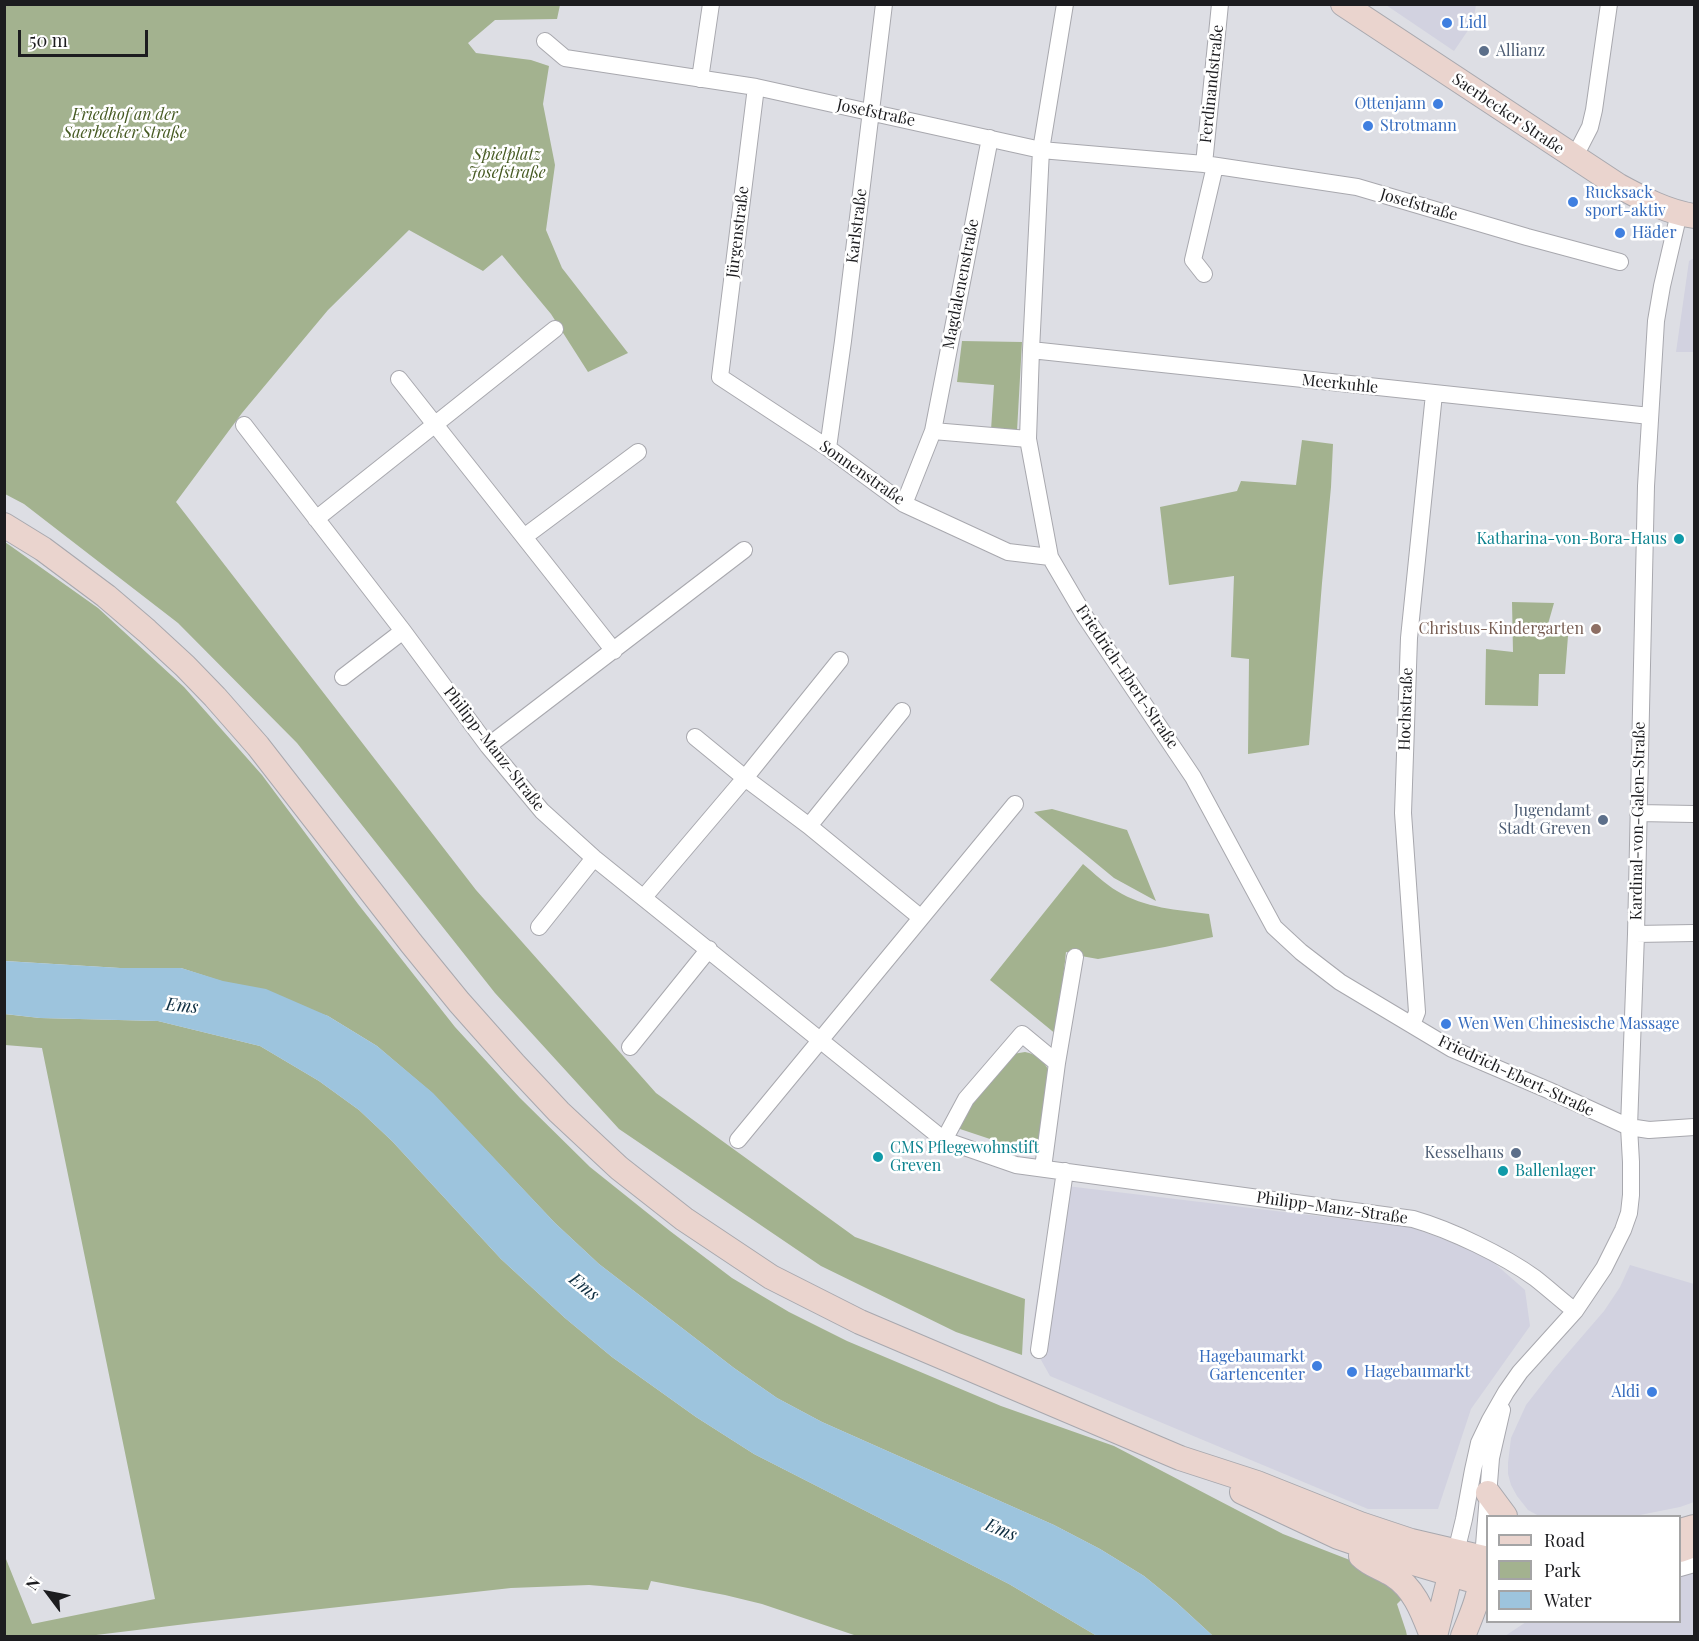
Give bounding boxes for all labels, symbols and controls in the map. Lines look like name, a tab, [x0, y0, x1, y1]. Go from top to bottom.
place label: Lidl	[1459, 13, 1487, 33]
marker: Lidl	[1440, 16, 1454, 30]
scale bar	[21, 18, 152, 56]
street label: Ferdinandstraße	[1196, 24, 1228, 144]
text: 50 m	[29, 28, 68, 52]
place label: Allianz	[1496, 41, 1545, 61]
marker: Allianz	[1477, 44, 1491, 58]
street label: Saerbecker Straße	[1448, 69, 1568, 159]
place label: Ottenjann	[1354, 94, 1426, 114]
street label: Josefstraße	[835, 95, 917, 131]
marker: Ottenjann	[1431, 97, 1445, 111]
park label: Friedhof an der Saerbecker Straße	[63, 105, 187, 143]
place label: Strotmann	[1380, 116, 1457, 136]
marker: Strotmann	[1361, 119, 1375, 133]
park label: Spielplatz Josefstraße	[468, 145, 546, 183]
place label: Rucksack sport-aktiv	[1585, 183, 1666, 221]
street label: Jürgenstraße	[723, 185, 753, 279]
street label: Josefstraße	[1378, 185, 1460, 225]
street label: Karlstraße	[843, 188, 871, 264]
marker: Rucksack sport-aktiv	[1566, 195, 1580, 209]
street label: Magdalenenstraße	[939, 217, 983, 351]
place label: Häder	[1632, 223, 1677, 243]
marker: Häder	[1613, 226, 1627, 240]
street label: Meerkuhle	[1301, 370, 1379, 398]
street label: Sonnenstraße	[816, 437, 908, 509]
place label: Katharina-von-Bora-Haus	[1477, 529, 1667, 549]
marker: Katharina-von-Bora-Haus	[1672, 532, 1686, 546]
street label: Friedrich-Ebert-Straße	[1072, 601, 1182, 753]
place label: Christus-Kindergarten	[1419, 619, 1584, 639]
marker: Christus-Kindergarten	[1589, 622, 1603, 636]
street label: Hochstraße	[1395, 667, 1417, 751]
street label: Philipp-Manz-Straße	[439, 683, 549, 815]
street label: Kardinal-von-Galen-Straße	[1627, 721, 1649, 921]
place label: Jugendamt Stadt Greven	[1498, 801, 1591, 839]
marker: Jugendamt Stadt Greven	[1596, 813, 1610, 827]
water label: Ems	[165, 994, 199, 1018]
place label: Wen Wen Chinesische Massage	[1458, 1014, 1680, 1034]
marker: Wen Wen Chinesische Massage	[1439, 1017, 1453, 1031]
street label: Friedrich-Ebert-Straße	[1435, 1031, 1597, 1121]
place label: CMS Pflegewohnstift Greven	[890, 1138, 1039, 1176]
place label: Kesselhaus	[1425, 1143, 1504, 1163]
marker: Kesselhaus	[1509, 1146, 1523, 1160]
marker: CMS Pflegewohnstift Greven	[871, 1150, 885, 1164]
place label: Ballenlager	[1515, 1161, 1596, 1181]
marker: Ballenlager	[1496, 1164, 1510, 1178]
street label: Philipp-Manz-Straße	[1255, 1188, 1409, 1228]
water label: Ems	[565, 1268, 603, 1306]
place label: Hagebaumarkt Gartencenter	[1199, 1347, 1305, 1385]
marker: Hagebaumarkt Gartencenter	[1310, 1359, 1324, 1373]
place label: Hagebaumarkt	[1364, 1362, 1470, 1382]
marker: Hagebaumarkt	[1345, 1365, 1359, 1379]
place label: Aldi	[1612, 1382, 1640, 1402]
marker: Aldi	[1645, 1385, 1659, 1399]
water label: Ems	[982, 1514, 1020, 1546]
legend	[1486, 1515, 1681, 1623]
text: Road	[1544, 1528, 1585, 1552]
text: Park	[1544, 1558, 1581, 1582]
north arrow	[18, 1563, 78, 1623]
text: N	[20, 1573, 44, 1594]
text: Water	[1544, 1588, 1592, 1612]

